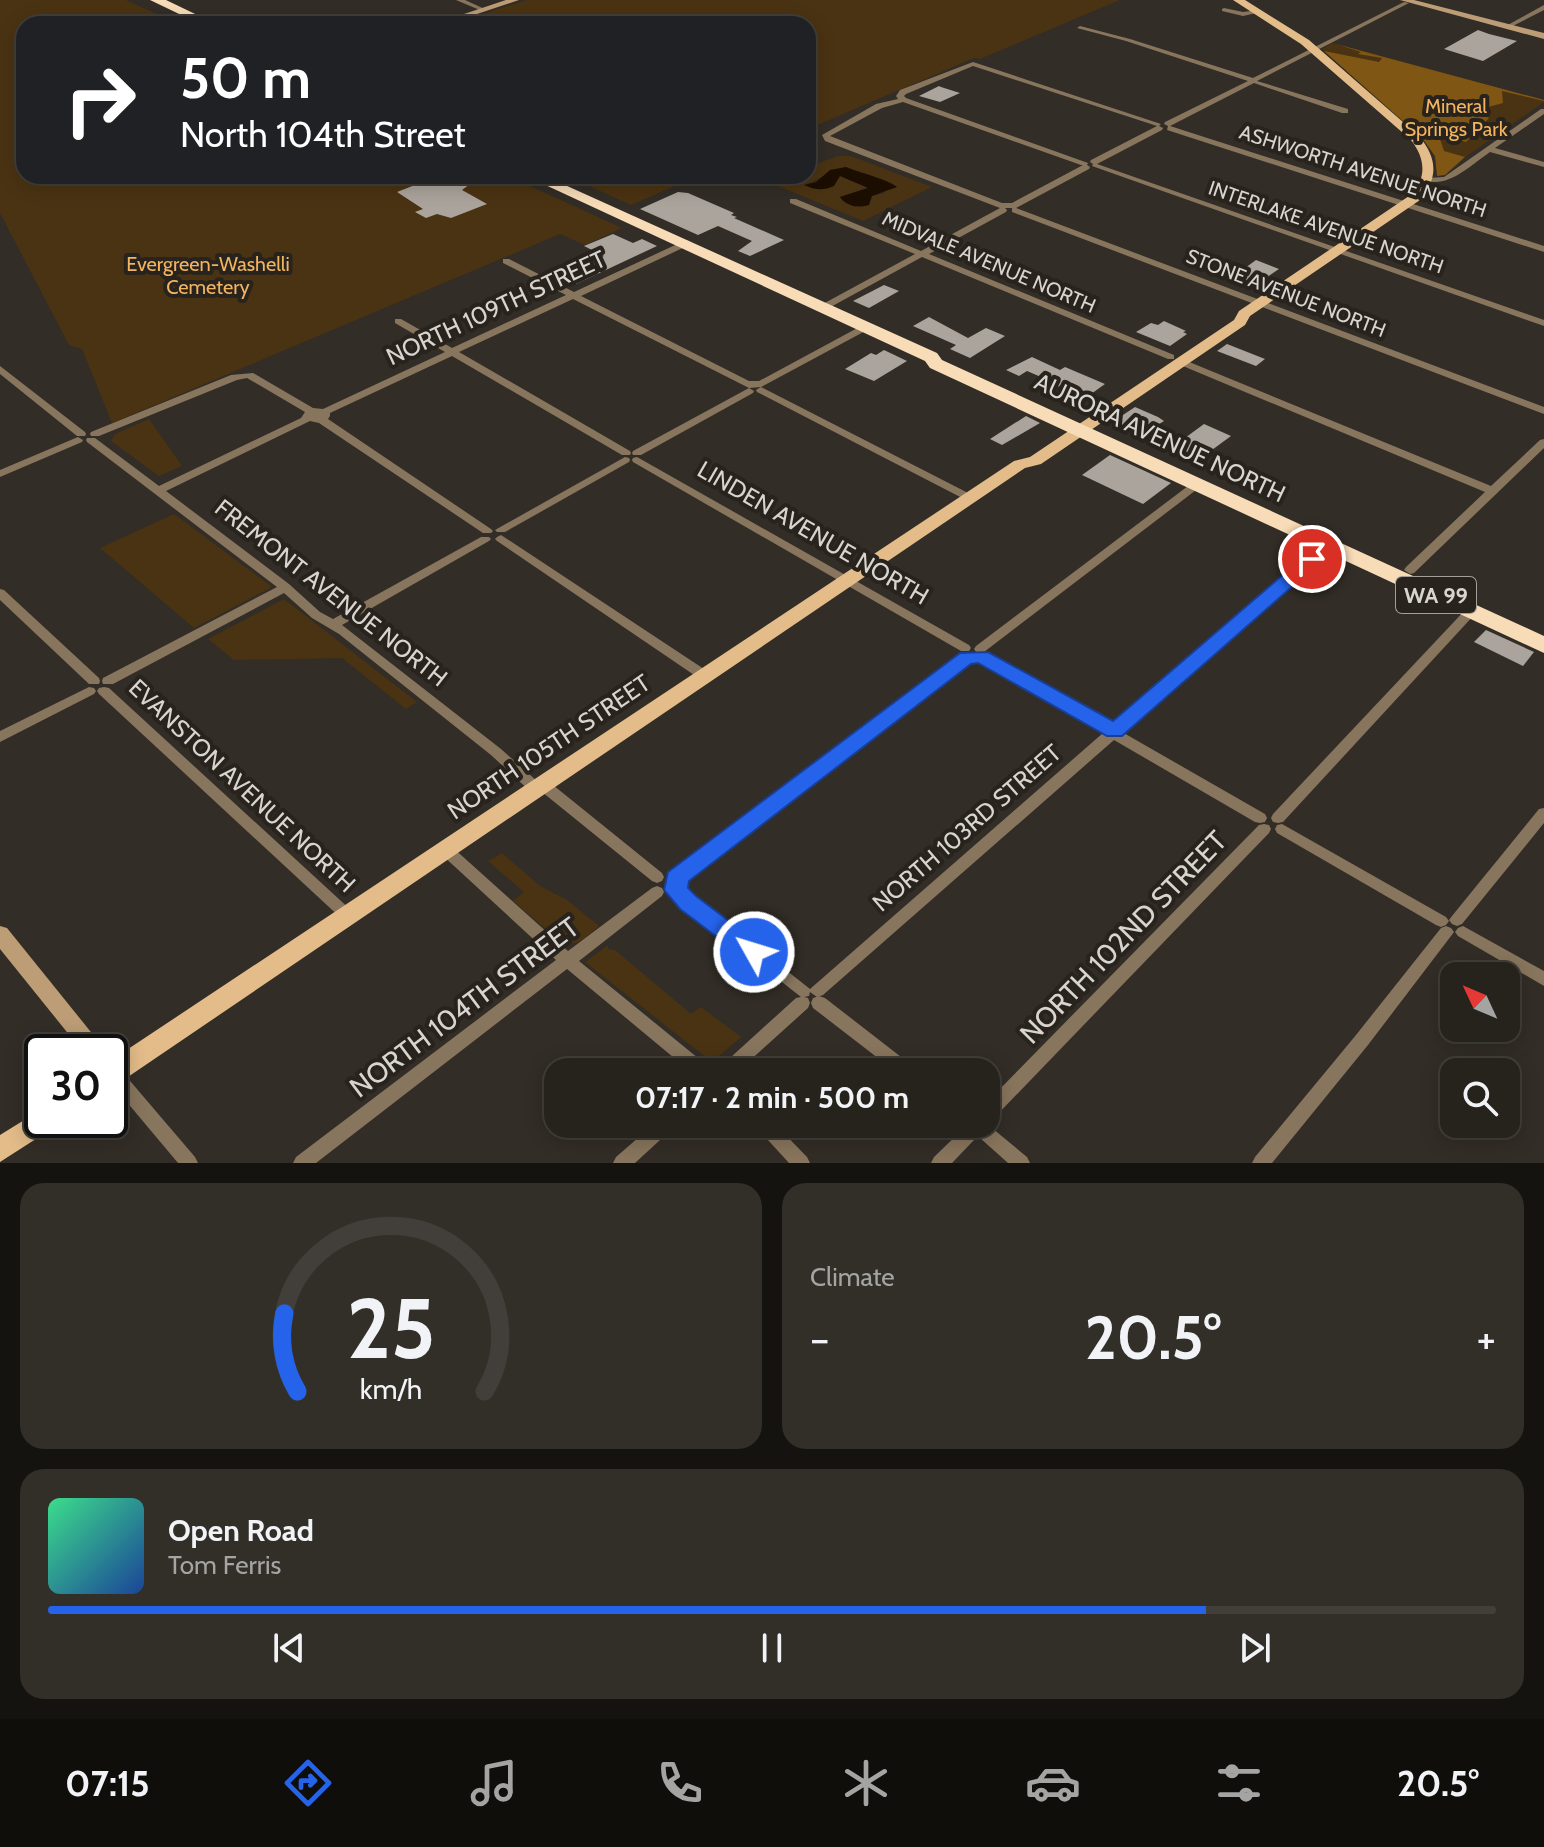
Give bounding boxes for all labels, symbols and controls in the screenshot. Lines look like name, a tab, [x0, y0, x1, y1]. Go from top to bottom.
text: 50 m	[180, 44, 311, 112]
icon: right	[48, 48, 152, 152]
park label: Mineral Springs Park	[1404, 94, 1508, 141]
text: North 104th Street	[180, 112, 466, 156]
street label: ASHWORTH AVENUE NORTH	[1237, 120, 1489, 222]
street label: INTERLAKE AVENUE NORTH	[1205, 175, 1447, 279]
street label: MIDVALE AVENUE NORTH	[879, 206, 1099, 318]
street label: NORTH 109TH STREET	[381, 244, 610, 371]
street label: STONE AVENUE NORTH	[1183, 244, 1389, 342]
park label: Evergreen-Washelli Cemetery	[126, 252, 290, 299]
street label: AURORA AVENUE NORTH	[1030, 367, 1290, 508]
street label: LINDEN AVENUE NORTH	[693, 455, 934, 611]
street label: FREMONT AVENUE NORTH	[209, 493, 453, 692]
pin	[1278, 525, 1346, 593]
icon: arrive	[1290, 537, 1334, 581]
road number: WA 99	[1396, 577, 1476, 613]
street label: NORTH 105TH STREET	[442, 668, 656, 825]
street label: EVANSTON AVENUE NORTH	[123, 673, 362, 898]
street label: NORTH 103RD STREET	[867, 738, 1067, 917]
street label: NORTH 102ND STREET	[1013, 823, 1233, 1050]
street label: NORTH 104TH STREET	[343, 910, 585, 1104]
position arrow	[712, 910, 796, 994]
north arrow	[1440, 962, 1520, 1042]
map controls	[1440, 962, 1520, 1138]
speed limit sign: 30	[24, 1034, 128, 1138]
button: search	[1440, 1058, 1520, 1138]
text: 07:17 · 2 min · 500 m	[635, 1079, 909, 1116]
text: Climate	[810, 1261, 895, 1293]
text: 25	[347, 1278, 435, 1379]
text: 20.5°	[1085, 1301, 1221, 1374]
text: −	[810, 1312, 829, 1365]
text: +	[1477, 1312, 1496, 1365]
text: km/h	[360, 1371, 422, 1406]
text: Open Road	[168, 1512, 314, 1549]
text: Tom Ferris	[168, 1549, 281, 1581]
icon: previous	[267, 1626, 311, 1670]
icon: pause	[750, 1626, 794, 1670]
icon: next	[1233, 1626, 1277, 1670]
icon: directions	[280, 1755, 336, 1811]
icon: music	[466, 1755, 522, 1811]
icon: phone	[652, 1755, 708, 1811]
icon: climate	[838, 1755, 894, 1811]
icon: car	[1025, 1755, 1081, 1811]
icon: filters	[1211, 1755, 1267, 1811]
text: 07:15	[65, 1761, 150, 1805]
text: 20.5°	[1397, 1761, 1479, 1805]

